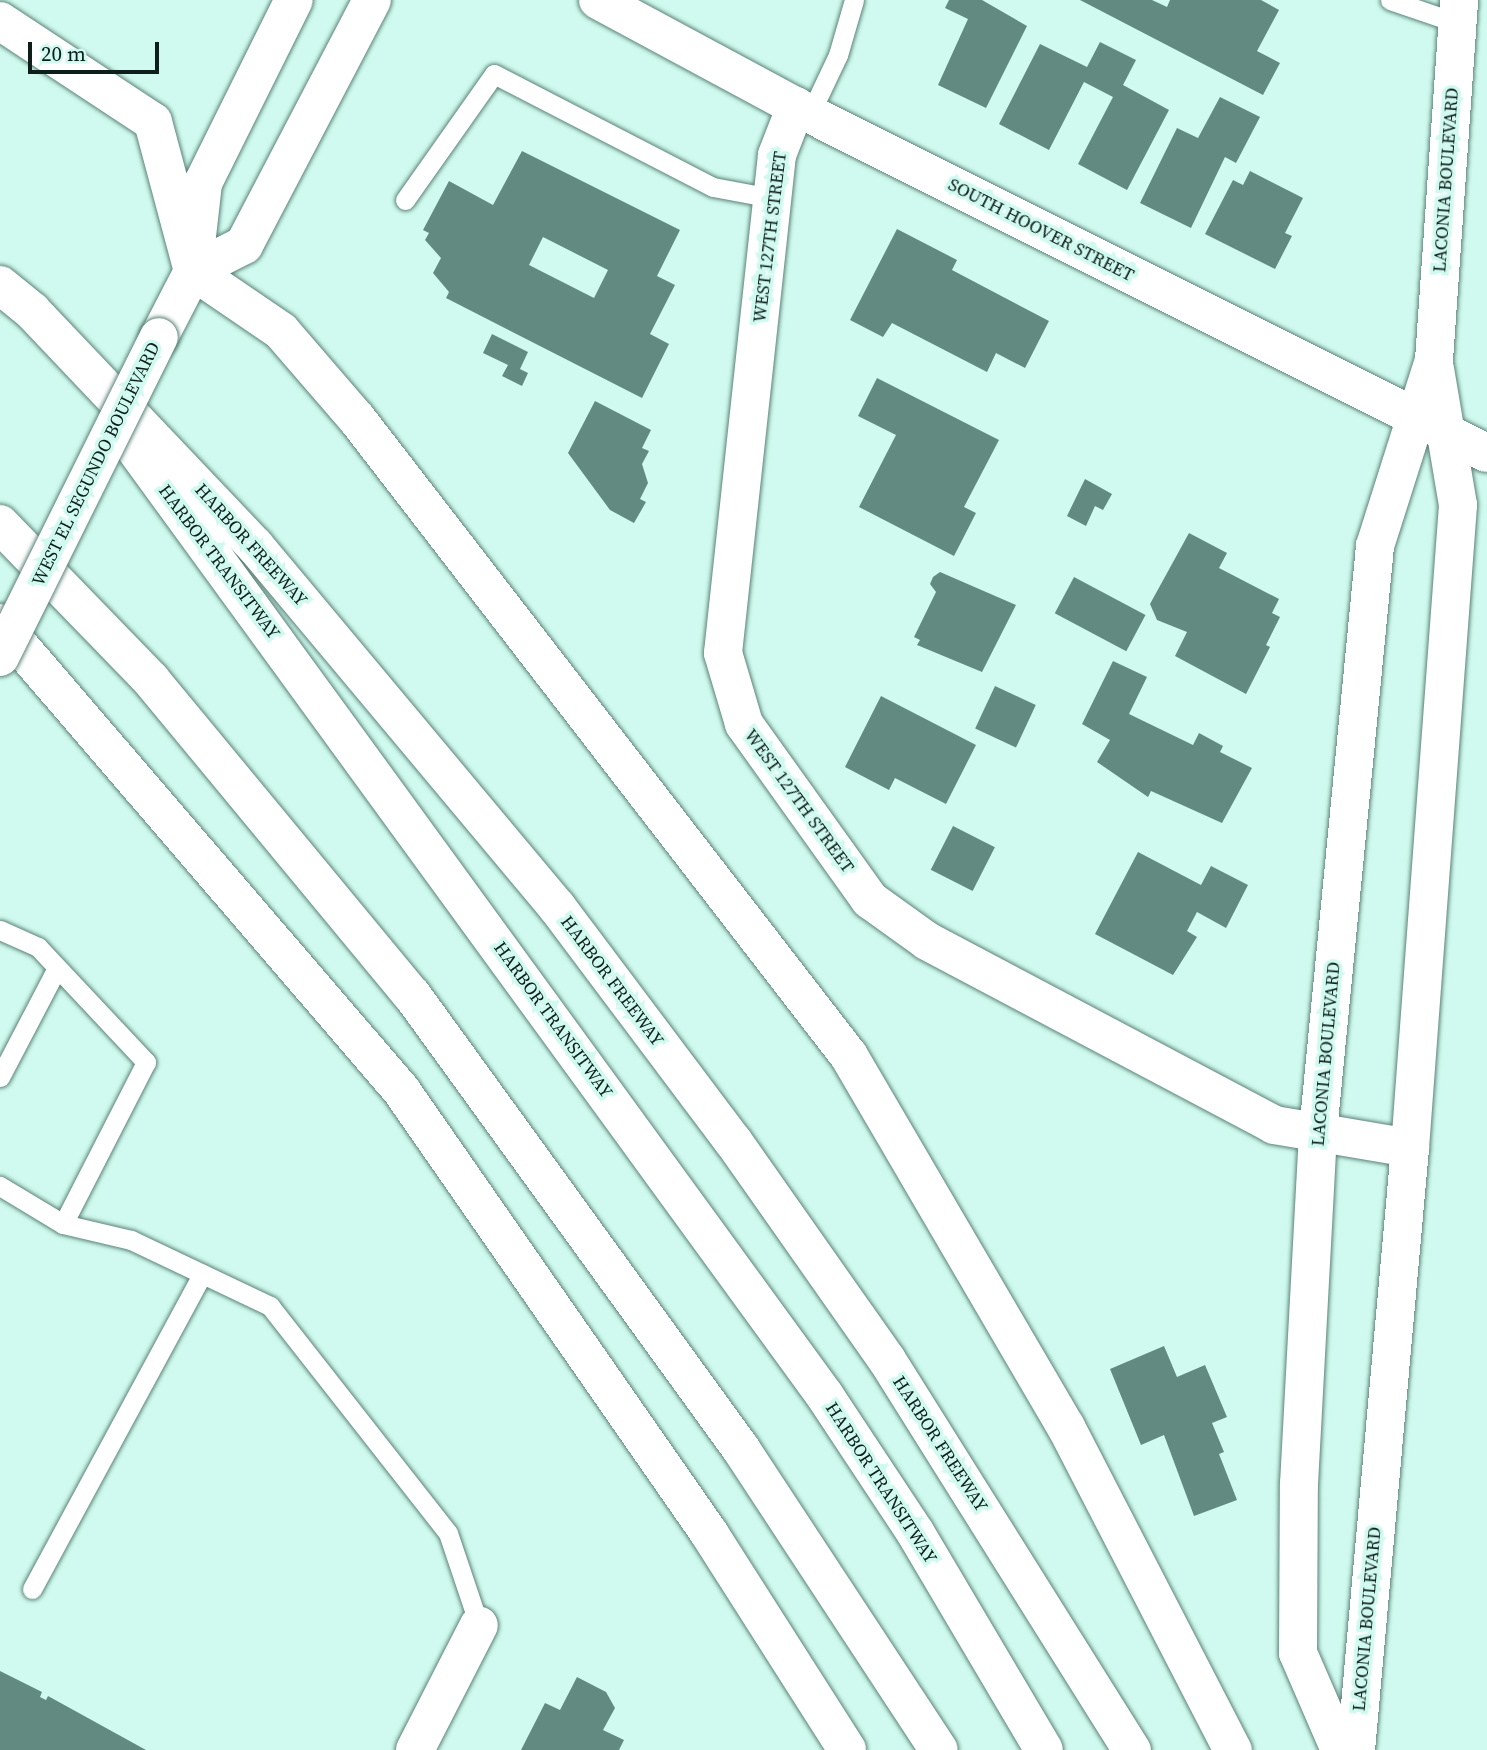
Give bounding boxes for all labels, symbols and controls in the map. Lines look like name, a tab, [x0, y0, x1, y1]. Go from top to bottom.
scale bar	[32, 28, 163, 72]
text: 20 m	[41, 39, 86, 68]
street label: LACONIA BOULEVARD	[1429, 87, 1463, 273]
street label: WEST 127TH STREET	[749, 150, 791, 324]
street label: SOUTH HOOVER STREET	[945, 174, 1137, 286]
street label: WEST EL SEGUNDO BOULEVARD	[27, 338, 165, 590]
street label: HARBOR FREEWAY	[190, 479, 312, 611]
street label: HARBOR TRANSITWAY	[154, 480, 284, 644]
street label: WEST 127TH STREET	[739, 725, 859, 877]
street label: HARBOR FREEWAY	[556, 912, 668, 1050]
street label: HARBOR TRANSITWAY	[489, 937, 617, 1103]
street label: LACONIA BOULEVARD	[1307, 961, 1345, 1147]
street label: HARBOR FREEWAY	[888, 1372, 992, 1516]
street label: HARBOR TRANSITWAY	[821, 1398, 941, 1568]
street label: LACONIA BOULEVARD	[1348, 1526, 1386, 1712]

